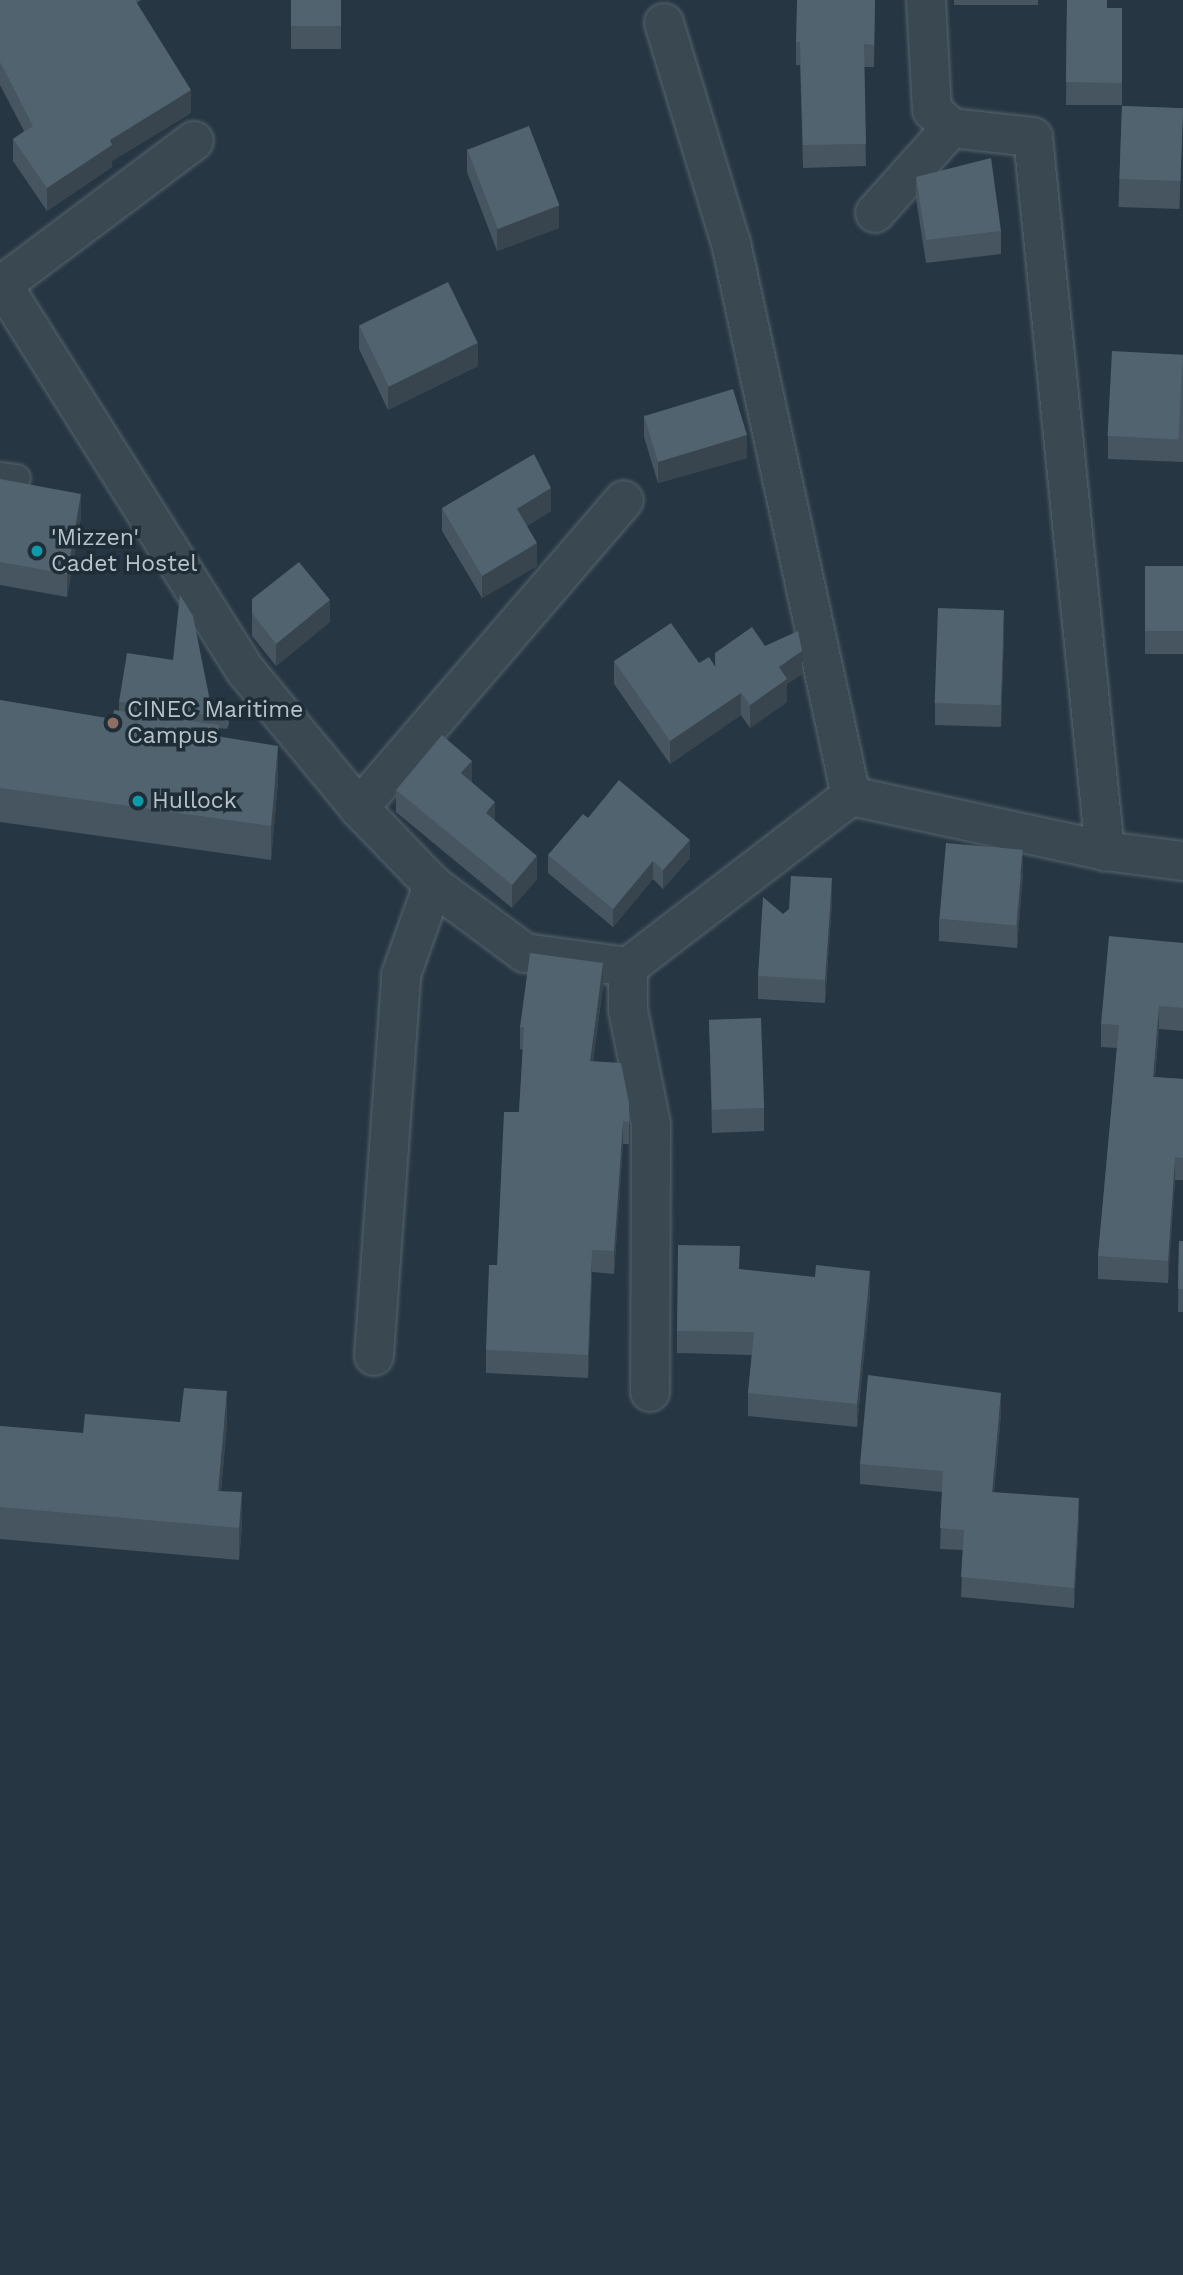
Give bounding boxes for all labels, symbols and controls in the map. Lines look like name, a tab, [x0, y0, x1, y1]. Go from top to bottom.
place label: 'Mizzen' Cadet Hostel	[51, 524, 197, 578]
marker: 'Mizzen' Cadet Hostel	[29, 543, 45, 559]
place label: CINEC Maritime Campus	[127, 696, 303, 750]
marker: CINEC Maritime Campus	[105, 715, 121, 731]
place label: Hullock	[152, 787, 237, 815]
marker: Hullock	[130, 793, 146, 809]

